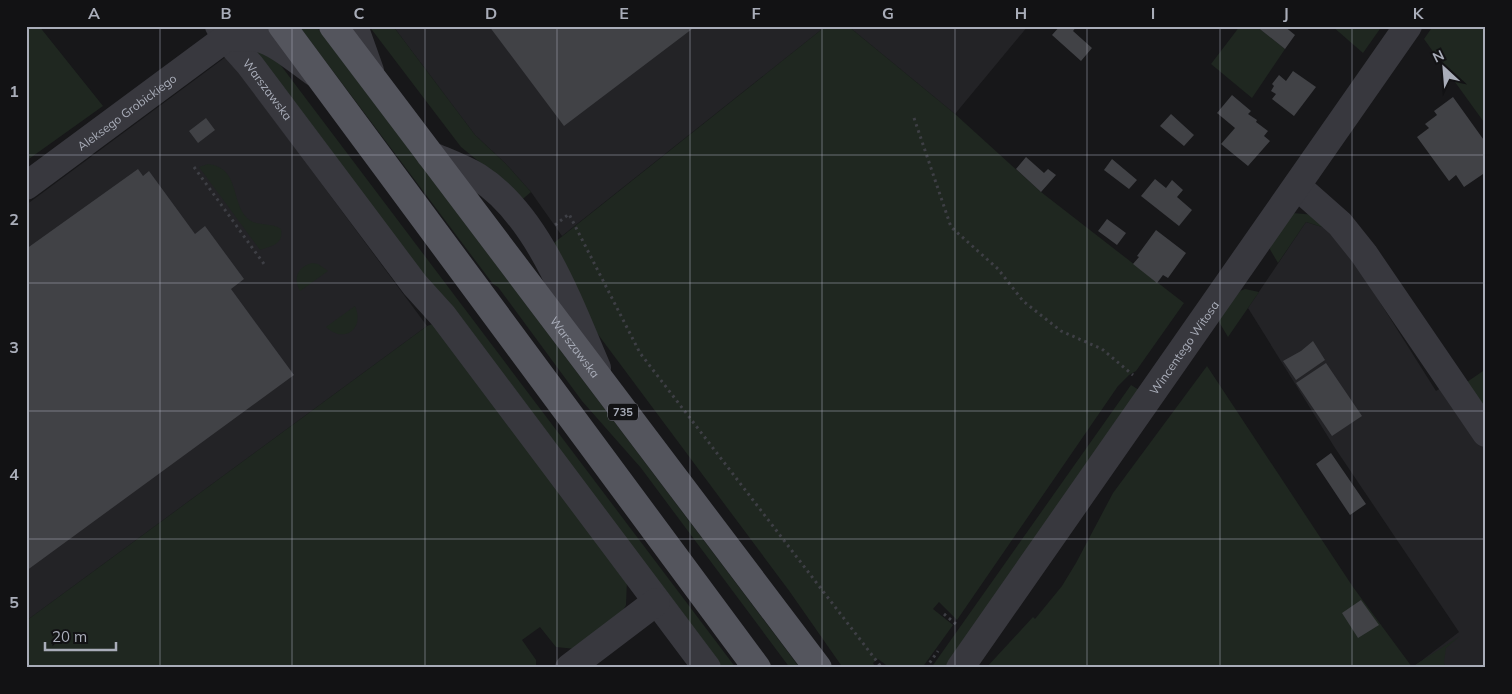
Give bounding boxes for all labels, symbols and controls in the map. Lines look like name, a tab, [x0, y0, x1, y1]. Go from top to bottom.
text: A	[88, 3, 100, 23]
text: B	[220, 3, 232, 23]
text: C	[354, 3, 365, 23]
text: D	[485, 3, 497, 23]
text: E	[619, 3, 629, 23]
text: F	[751, 3, 761, 23]
text: G	[882, 3, 894, 23]
text: H	[1015, 3, 1027, 23]
text: I	[1151, 3, 1155, 23]
text: J	[1283, 3, 1289, 23]
text: K	[1413, 3, 1425, 23]
north arrow	[1420, 42, 1470, 92]
text: N	[1430, 46, 1447, 67]
street label: Warszawska	[240, 55, 296, 123]
street label: Aleksego Grobickiego	[74, 70, 179, 153]
text: 1	[9, 81, 19, 101]
text: 2	[9, 209, 19, 229]
street label: Wincentego Witosa	[1146, 298, 1222, 397]
street label: Warszawska	[547, 313, 603, 380]
text: 3	[9, 337, 19, 357]
road number: 735	[608, 404, 638, 421]
text: 4	[9, 464, 19, 484]
text: 5	[9, 592, 19, 612]
scale bar	[45, 619, 116, 651]
text: 20 m	[52, 627, 87, 646]

